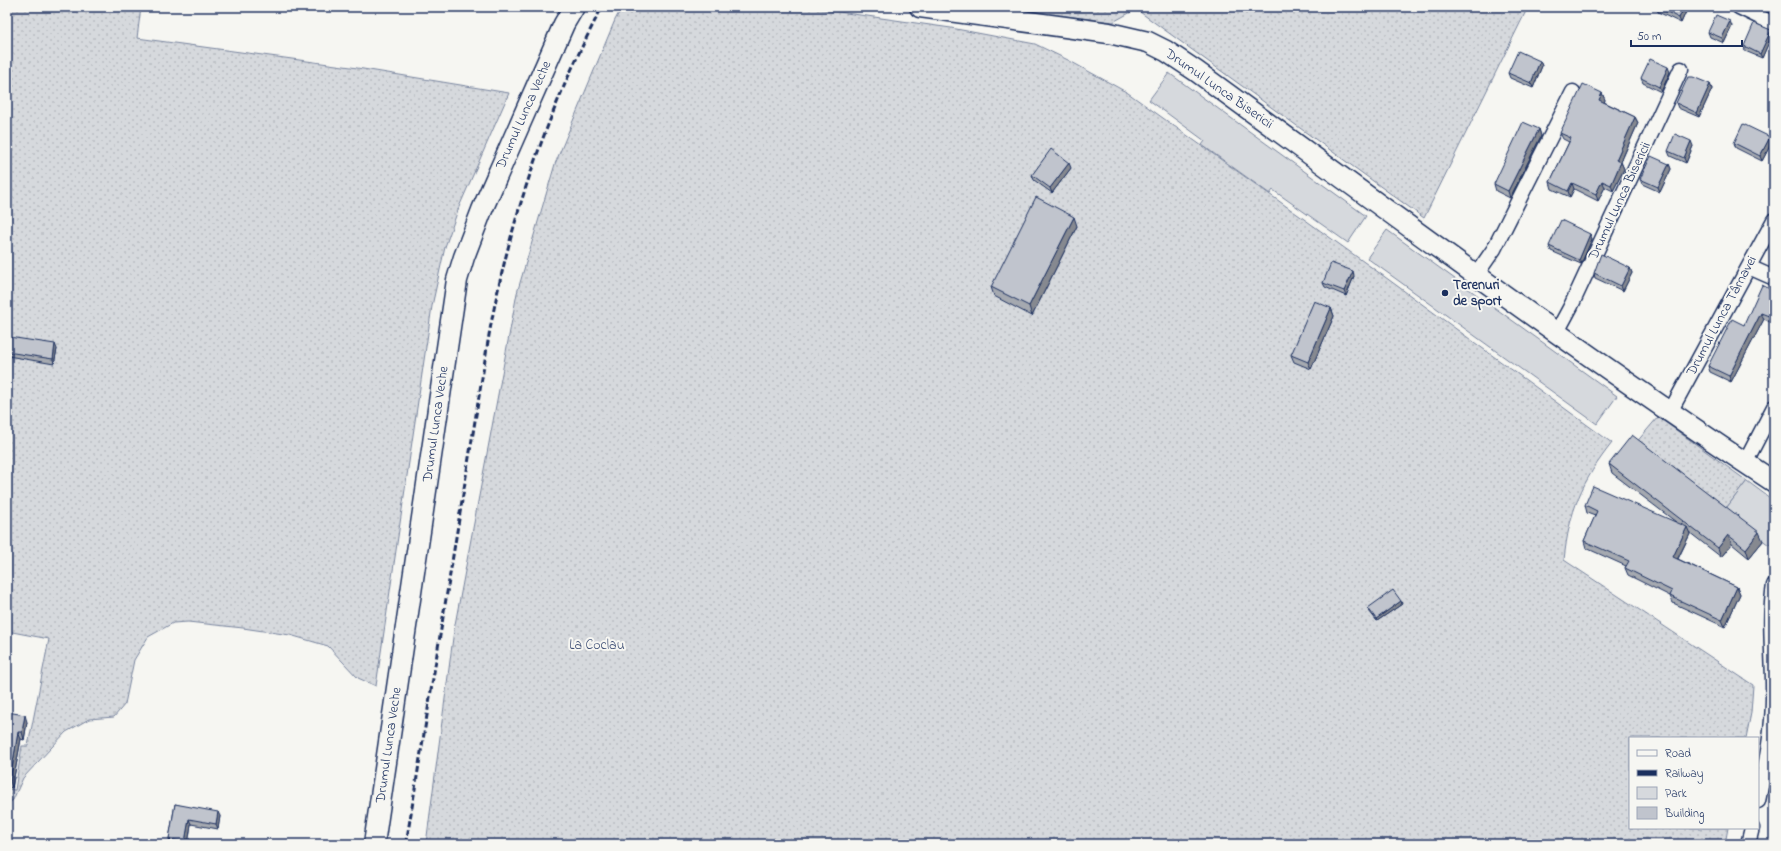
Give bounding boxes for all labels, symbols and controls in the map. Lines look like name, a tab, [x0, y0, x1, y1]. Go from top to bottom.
scale bar	[1631, 22, 1742, 48]
text: 50 m	[1637, 28, 1661, 46]
street label: Drumul Lunca Bisericii	[1160, 43, 1277, 134]
street label: Drumul Lunca Veche	[490, 57, 558, 173]
street label: Drumul Lunca Bisericii	[1583, 139, 1657, 264]
street label: Drumul Lunca Târnavei	[1681, 252, 1763, 381]
place label: Terenuri de sport	[1453, 275, 1502, 312]
marker: Terenuri de sport	[1440, 288, 1450, 298]
street label: Drumul Lunca Veche	[417, 364, 455, 484]
park label: La Coclau	[569, 635, 625, 656]
street label: Drumul Lunca Veche	[370, 685, 408, 805]
legend	[1629, 737, 1759, 829]
text: Road	[1665, 745, 1691, 763]
text: Railway	[1665, 765, 1704, 784]
text: Park	[1665, 785, 1687, 803]
text: Building	[1664, 805, 1704, 824]

